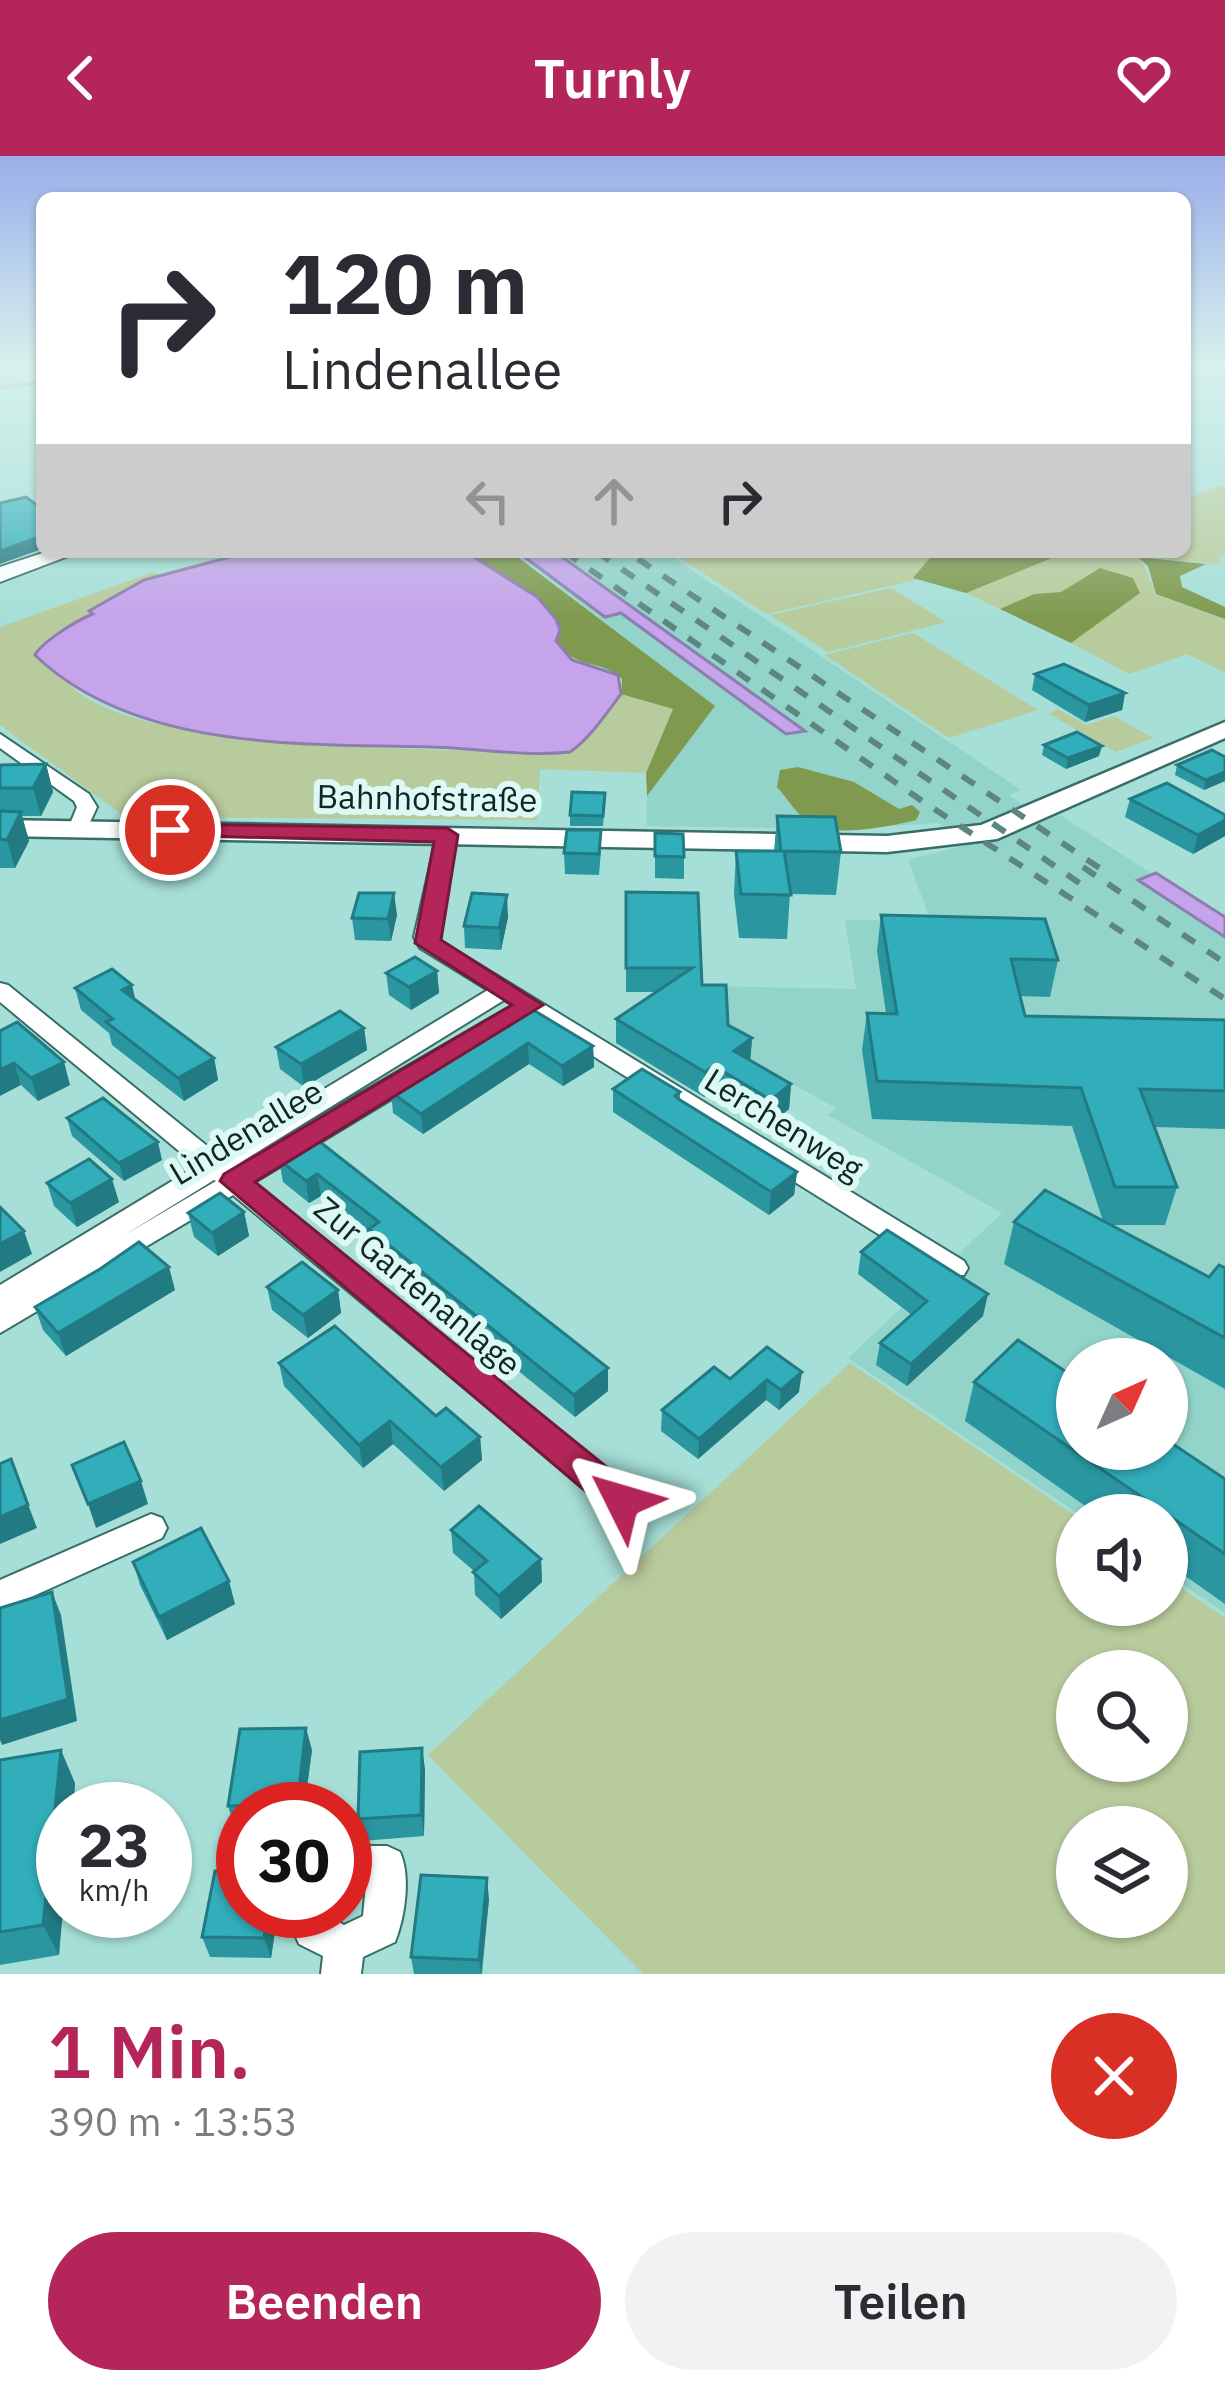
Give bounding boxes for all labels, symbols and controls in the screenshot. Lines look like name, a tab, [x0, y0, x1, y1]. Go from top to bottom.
text: Turnly	[534, 43, 691, 113]
icon: back	[48, 45, 114, 111]
icon: heart	[1111, 45, 1177, 111]
text: 120 m	[282, 228, 528, 337]
icon: right	[84, 240, 240, 396]
text: Lindenallee	[282, 334, 562, 404]
icon: left	[455, 468, 521, 534]
icon: ahead	[581, 468, 647, 534]
icon: right	[707, 468, 773, 534]
street label: Bahnhofstraße	[316, 774, 538, 821]
pin	[119, 779, 221, 881]
icon: arrive	[137, 797, 203, 863]
street label: Lerchenweg	[697, 1058, 872, 1190]
street label: Lindenallee	[161, 1069, 330, 1194]
street label: Zur Gartenanlage	[306, 1187, 531, 1385]
north arrow	[1056, 1338, 1188, 1470]
map controls	[1056, 1338, 1188, 1938]
position arrow	[559, 1438, 685, 1564]
button: sound	[1056, 1494, 1188, 1626]
button: search	[1056, 1650, 1188, 1782]
speed limit sign: 30	[216, 1782, 372, 1938]
text: 23	[78, 1805, 150, 1884]
button: layers	[1056, 1806, 1188, 1938]
text: km/h	[79, 1870, 149, 1909]
text: 1 Min.	[48, 2004, 251, 2098]
button: close	[1051, 2013, 1177, 2139]
text: 390 m · 13:53	[48, 2096, 298, 2147]
button: Beenden	[48, 2232, 601, 2370]
button: Teilen	[625, 2232, 1177, 2370]

